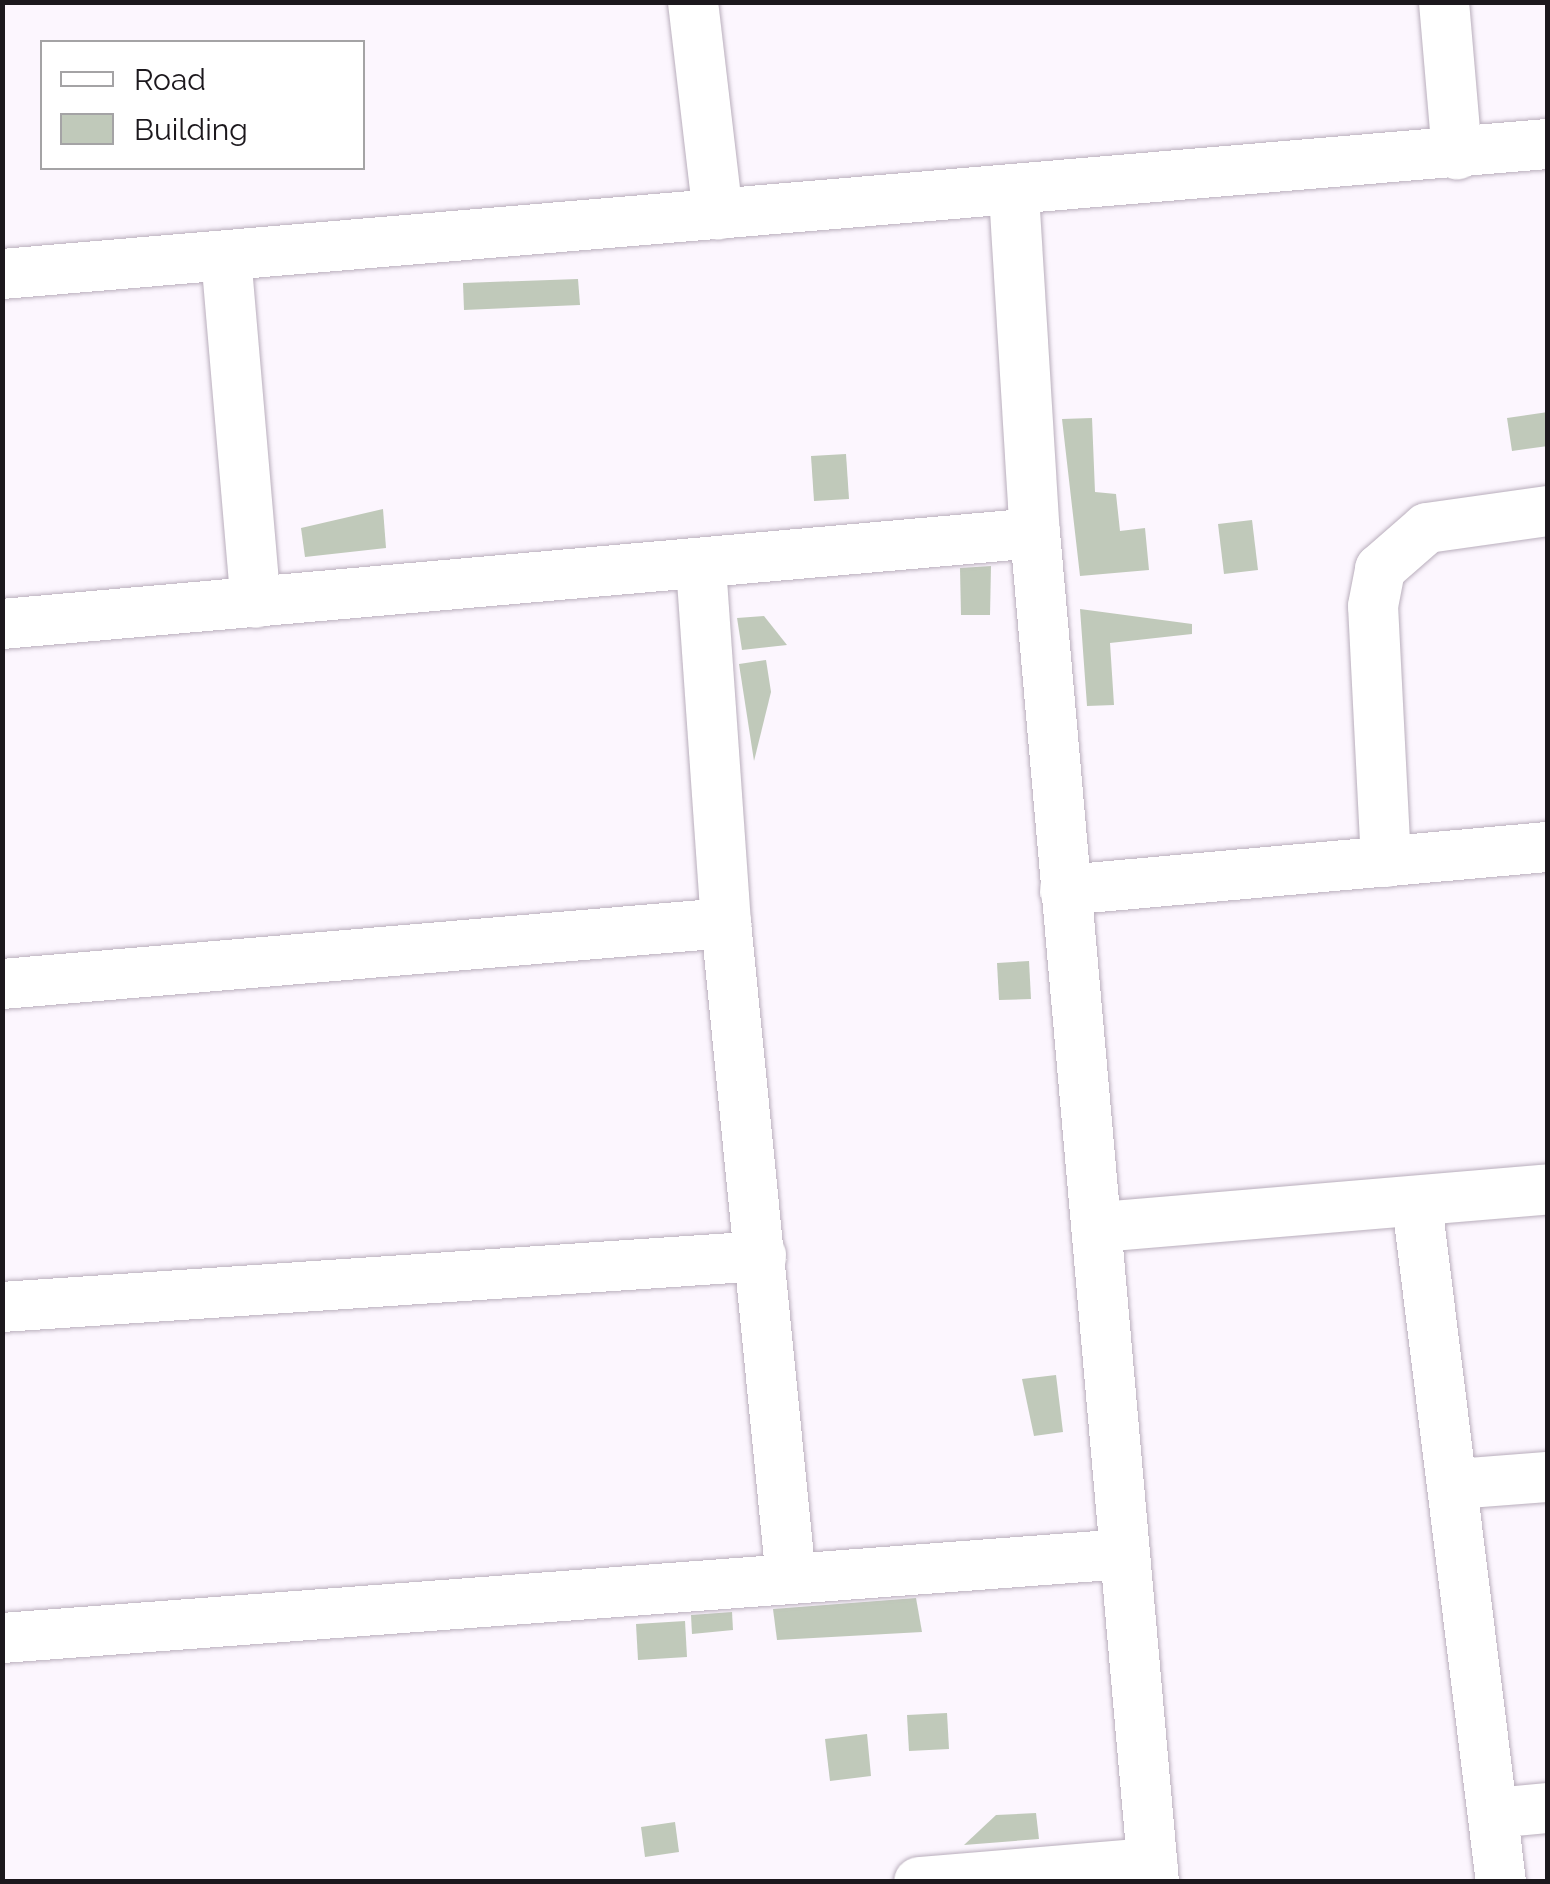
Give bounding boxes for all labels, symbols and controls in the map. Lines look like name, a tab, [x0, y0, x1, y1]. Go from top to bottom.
legend	[40, 40, 365, 170]
text: Road	[134, 62, 206, 97]
text: Building	[134, 112, 248, 147]

